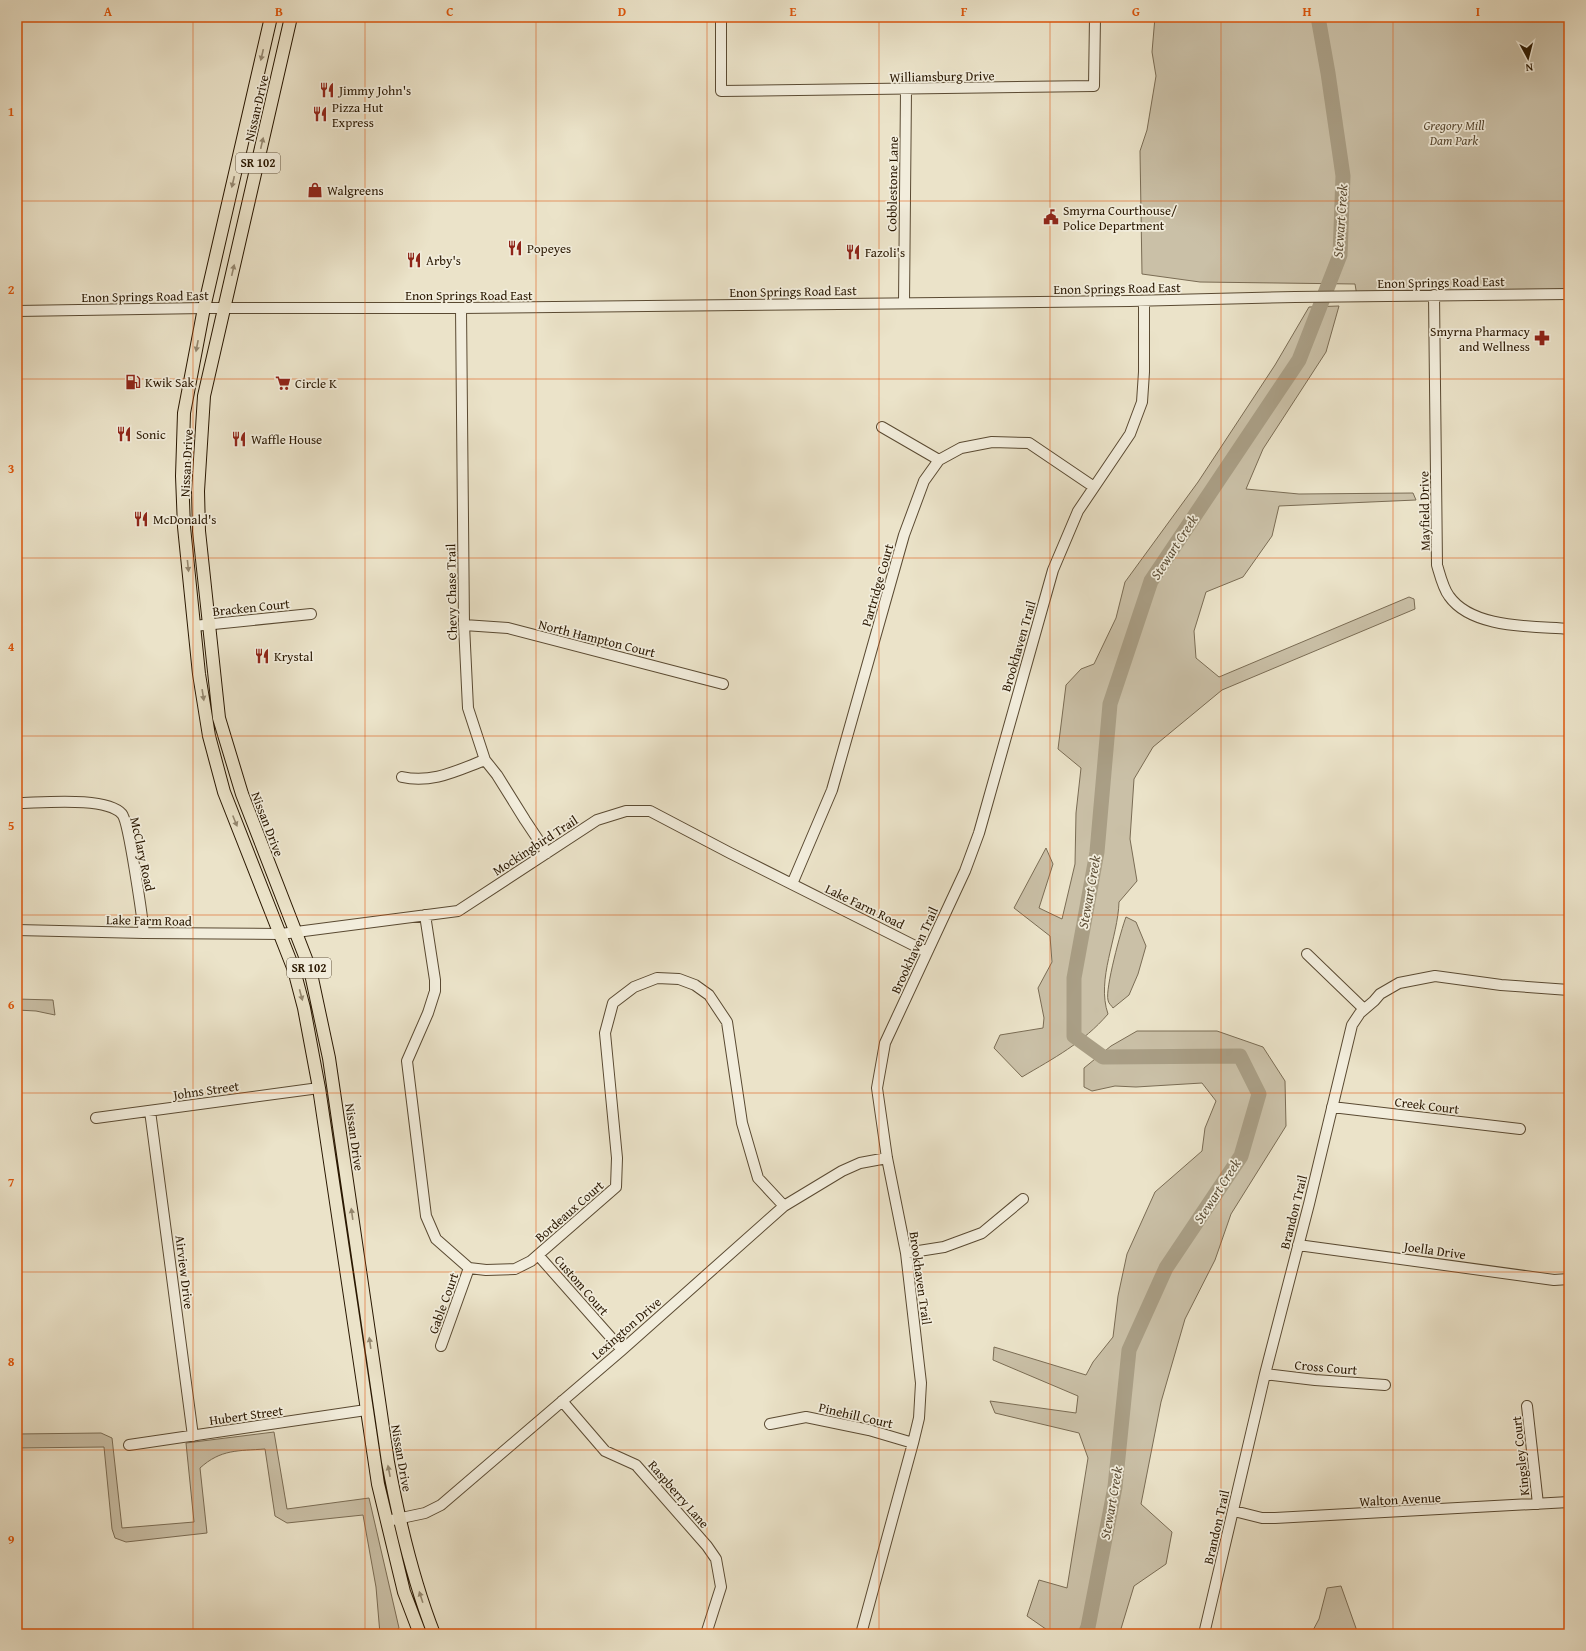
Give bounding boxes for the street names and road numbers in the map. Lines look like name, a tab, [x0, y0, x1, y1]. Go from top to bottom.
street label: Williamsburg Drive	[889, 66, 995, 87]
street label: Nissan Drive	[240, 73, 273, 143]
street label: Cobblestone Lane	[882, 136, 903, 232]
road number: SR 102	[236, 153, 280, 173]
street label: Enon Springs Road East	[1377, 272, 1505, 293]
street label: Enon Springs Road East	[1053, 278, 1181, 299]
street label: Enon Springs Road East	[729, 281, 857, 302]
street label: Enon Springs Road East	[81, 286, 209, 307]
street label: Enon Springs Road East	[405, 286, 533, 305]
street label: Nissan Drive	[175, 429, 198, 497]
street label: Mayfield Drive	[1414, 471, 1435, 551]
street label: Partridge Court	[857, 541, 898, 629]
street label: Chevy Chase Trail	[441, 543, 462, 641]
street label: Bracken Court	[211, 594, 291, 621]
street label: Brookhaven Trail	[996, 598, 1041, 694]
street label: North Hampton Court	[536, 615, 658, 662]
street label: Nissan Drive	[246, 789, 289, 859]
street label: Mockingbird Trail	[489, 811, 582, 880]
street label: McClary Road	[125, 815, 160, 893]
street label: Lake Farm Road	[822, 879, 908, 934]
street label: Brookhaven Trail	[886, 903, 943, 997]
street label: Lake Farm Road	[106, 910, 192, 931]
road number: SR 102	[287, 958, 331, 978]
street label: Johns Street	[170, 1076, 241, 1105]
street label: Creek Court	[1394, 1092, 1461, 1119]
street label: Nissan Drive	[340, 1102, 369, 1172]
street label: Brandon Trail	[1275, 1173, 1312, 1251]
street label: Bordeaux Court	[531, 1176, 608, 1247]
street label: Brookhaven Trail	[905, 1230, 937, 1326]
street label: Airview Drive	[171, 1234, 198, 1310]
street label: Joella Drive	[1401, 1236, 1467, 1264]
street label: Custom Court	[550, 1251, 614, 1320]
street label: Gable Court	[424, 1270, 463, 1336]
street label: Lexington Drive	[587, 1293, 665, 1364]
street label: Cross Court	[1294, 1355, 1358, 1380]
street label: Pinehill Court	[817, 1398, 895, 1433]
street label: Hubert Street	[208, 1401, 285, 1430]
street label: Kingsley Court	[1507, 1415, 1534, 1497]
street label: Nissan Drive	[386, 1423, 417, 1493]
street label: Raspberry Lane	[644, 1456, 714, 1532]
street label: Brandon Trail	[1199, 1488, 1234, 1566]
street label: Walton Avenue	[1359, 1488, 1441, 1511]

